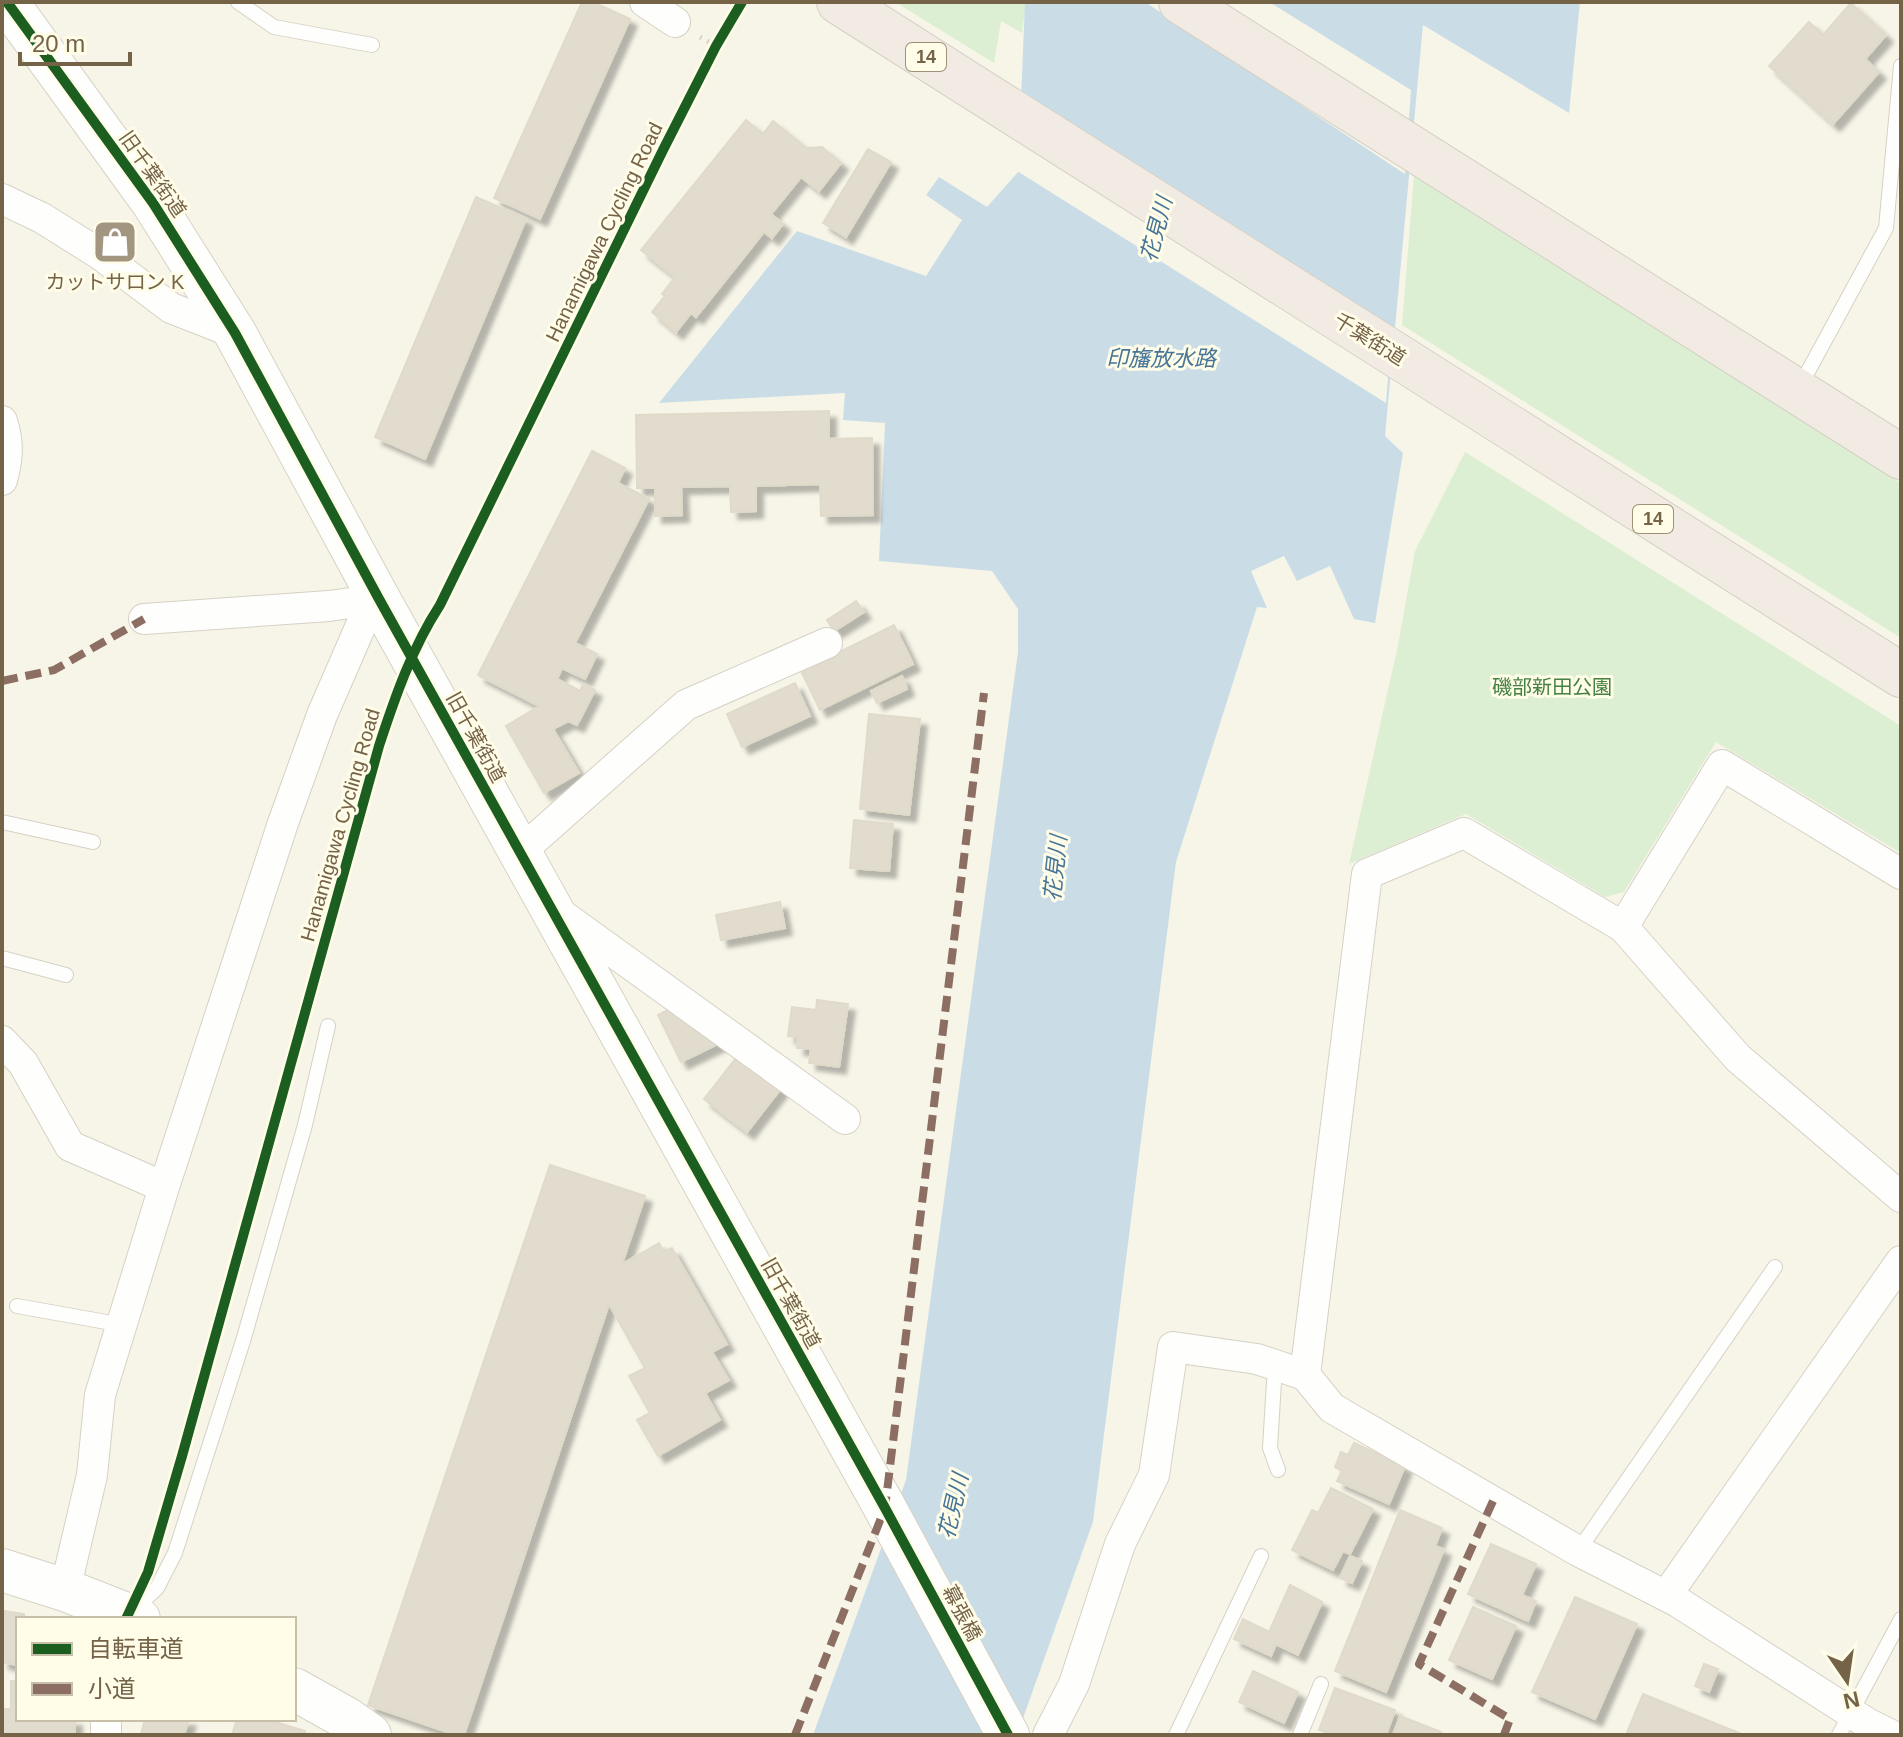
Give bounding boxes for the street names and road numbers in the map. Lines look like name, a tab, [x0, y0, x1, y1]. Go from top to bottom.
road number: 14	[906, 43, 946, 71]
street label: Hanamigawa Cycling Road	[541, 119, 667, 345]
street label: 旧千葉街道	[115, 127, 191, 221]
street label: 千葉街道	[1330, 308, 1410, 370]
road number: 14	[1633, 505, 1673, 533]
street label: 旧千葉街道	[442, 688, 510, 786]
street label: Hanamigawa Cycling Road	[296, 706, 384, 944]
street label: 旧千葉街道	[757, 1254, 825, 1352]
street label: 幕張橋	[938, 1581, 986, 1645]

